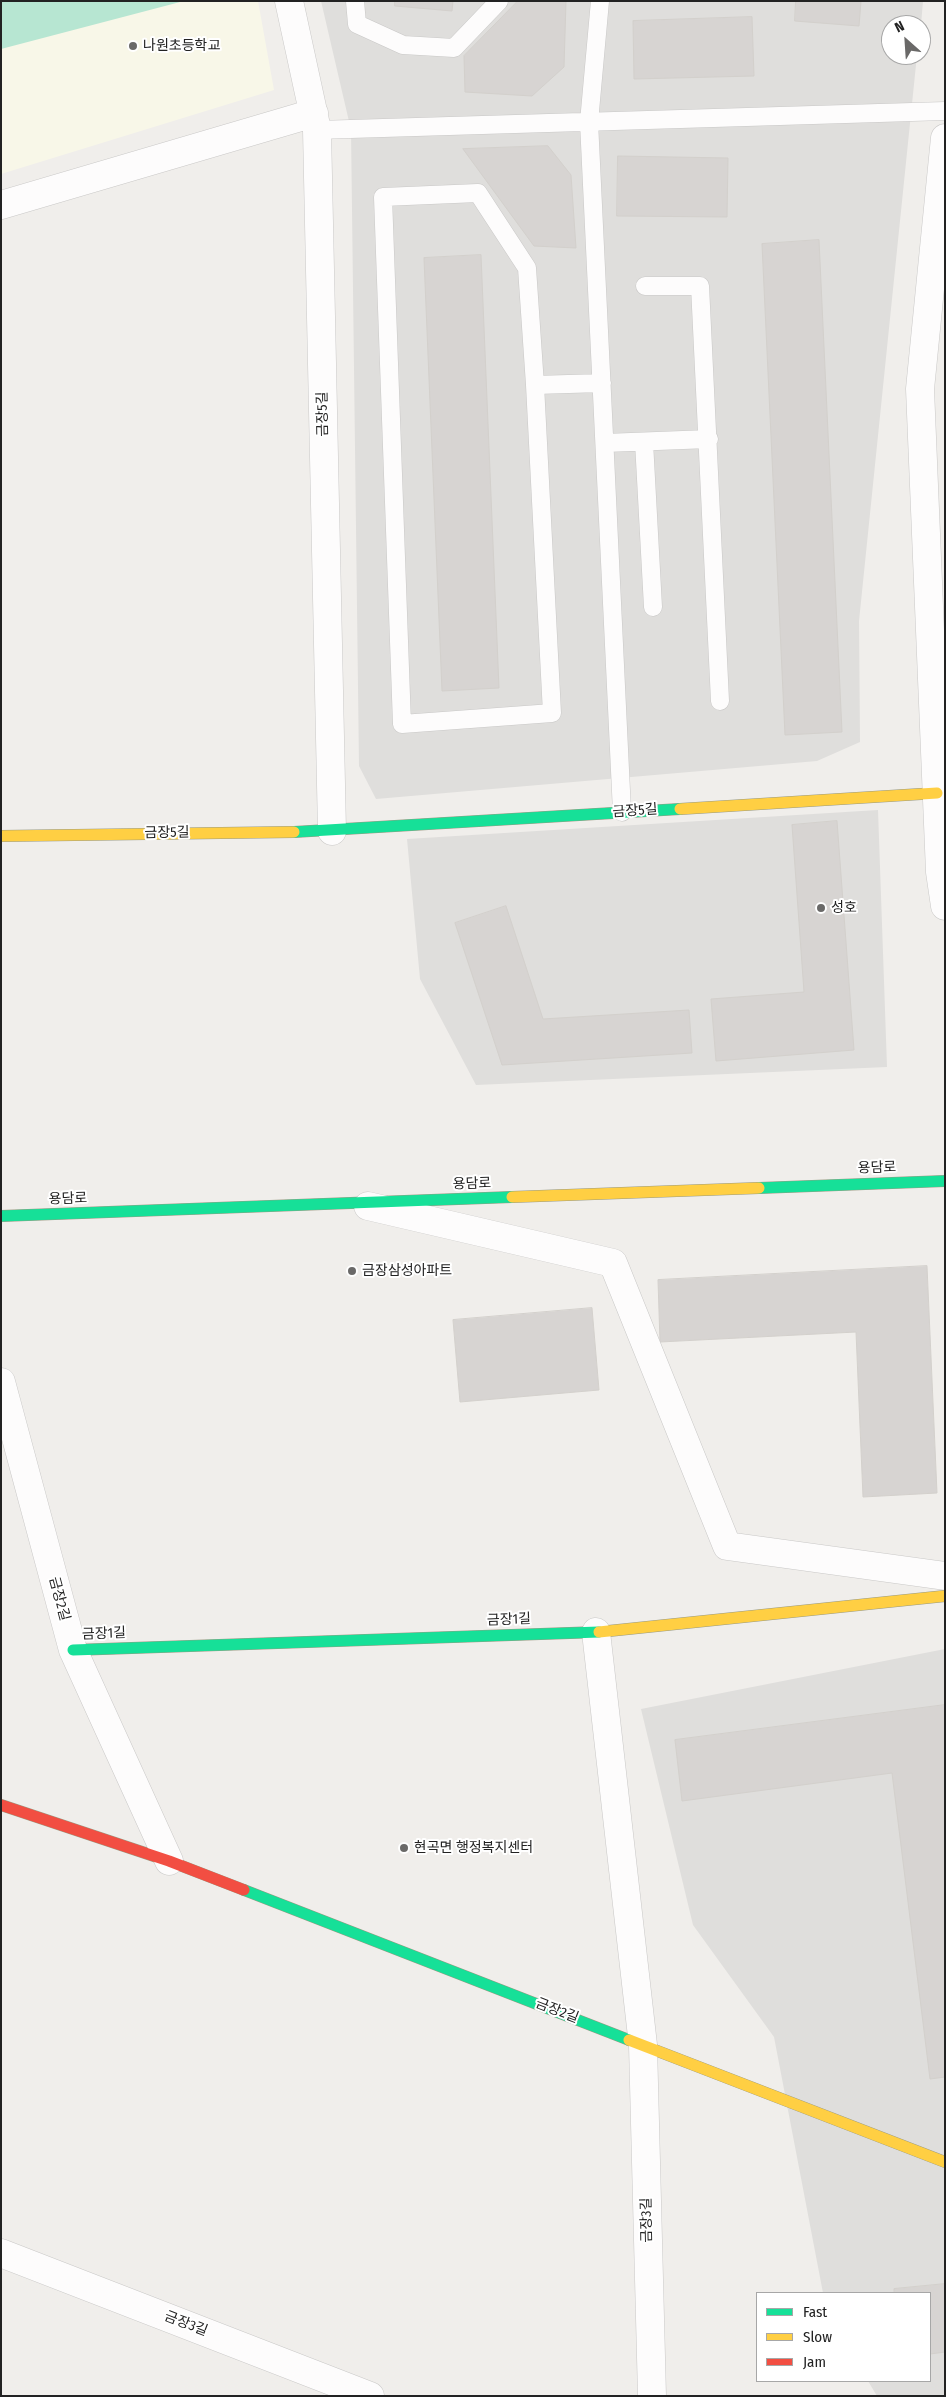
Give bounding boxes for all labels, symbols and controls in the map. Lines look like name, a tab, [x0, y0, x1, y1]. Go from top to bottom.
north arrow	[881, 15, 931, 65]
text: N	[892, 17, 907, 36]
place label: 나원초등학교	[143, 38, 220, 54]
marker: 나원초등학교	[127, 40, 139, 52]
street label: 금장5길	[314, 391, 332, 437]
street label: 금장5길	[612, 801, 658, 821]
street label: 금장5길	[144, 824, 190, 842]
place label: 성호	[831, 900, 857, 916]
marker: 성호	[815, 902, 827, 914]
street label: 용담로	[857, 1159, 897, 1177]
street label: 용담로	[452, 1175, 492, 1193]
street label: 용담로	[48, 1190, 88, 1208]
place label: 금장삼성아파트	[362, 1263, 452, 1279]
marker: 금장삼성아파트	[346, 1265, 358, 1277]
street label: 금장2길	[45, 1575, 73, 1623]
street label: 금장1길	[487, 1611, 531, 1629]
street label: 금장1길	[82, 1625, 126, 1643]
place label: 현곡면 행정복지센터	[414, 1840, 533, 1856]
marker: 현곡면 행정복지센터	[398, 1842, 410, 1854]
street label: 금장2길	[533, 1995, 581, 2027]
street label: 금장3길	[638, 2197, 656, 2243]
legend	[756, 2292, 931, 2382]
text: Fast	[803, 2303, 827, 2321]
street label: 금장3길	[162, 2308, 210, 2340]
text: Slow	[803, 2328, 832, 2346]
text: Jam	[803, 2353, 826, 2371]

